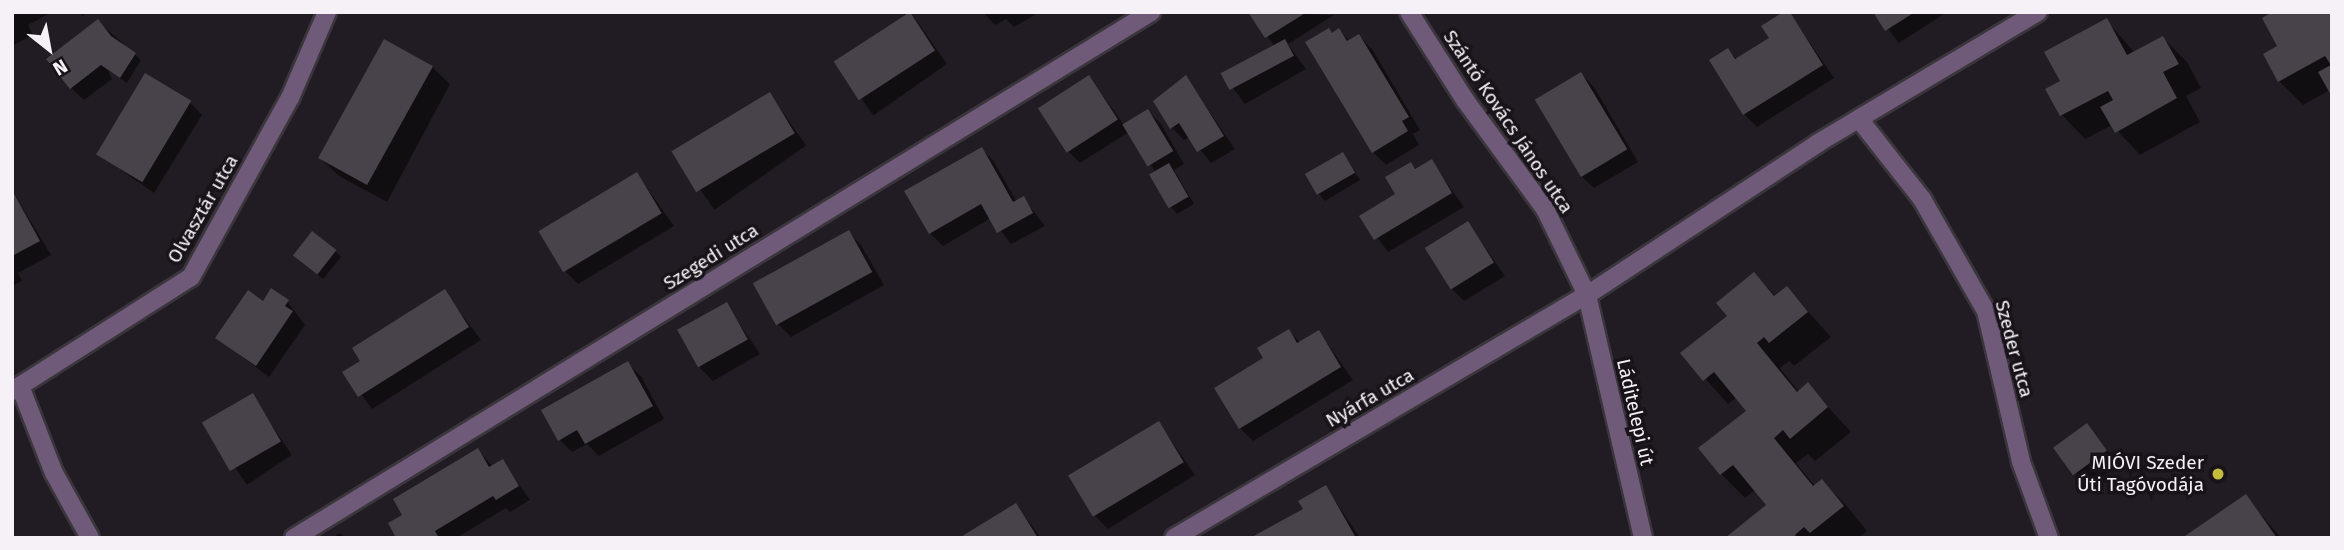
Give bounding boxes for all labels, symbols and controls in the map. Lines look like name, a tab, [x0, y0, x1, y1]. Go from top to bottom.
north arrow	[14, 14, 84, 84]
street label: Szántó Kovács János utca	[1438, 26, 1578, 218]
text: N	[49, 54, 71, 81]
street label: Olvasztár utca	[163, 151, 243, 267]
street label: Szegedi utca	[659, 219, 763, 295]
street label: Szeder utca	[1990, 298, 2038, 400]
street label: Láditelepi út	[1612, 356, 1658, 468]
street label: Nyárfa utca	[1322, 364, 1418, 432]
place label: MIÓVI Szeder Úti Tagóvodája	[2077, 452, 2204, 496]
marker: MIÓVI Szeder Úti Tagóvodája	[2210, 466, 2226, 482]

